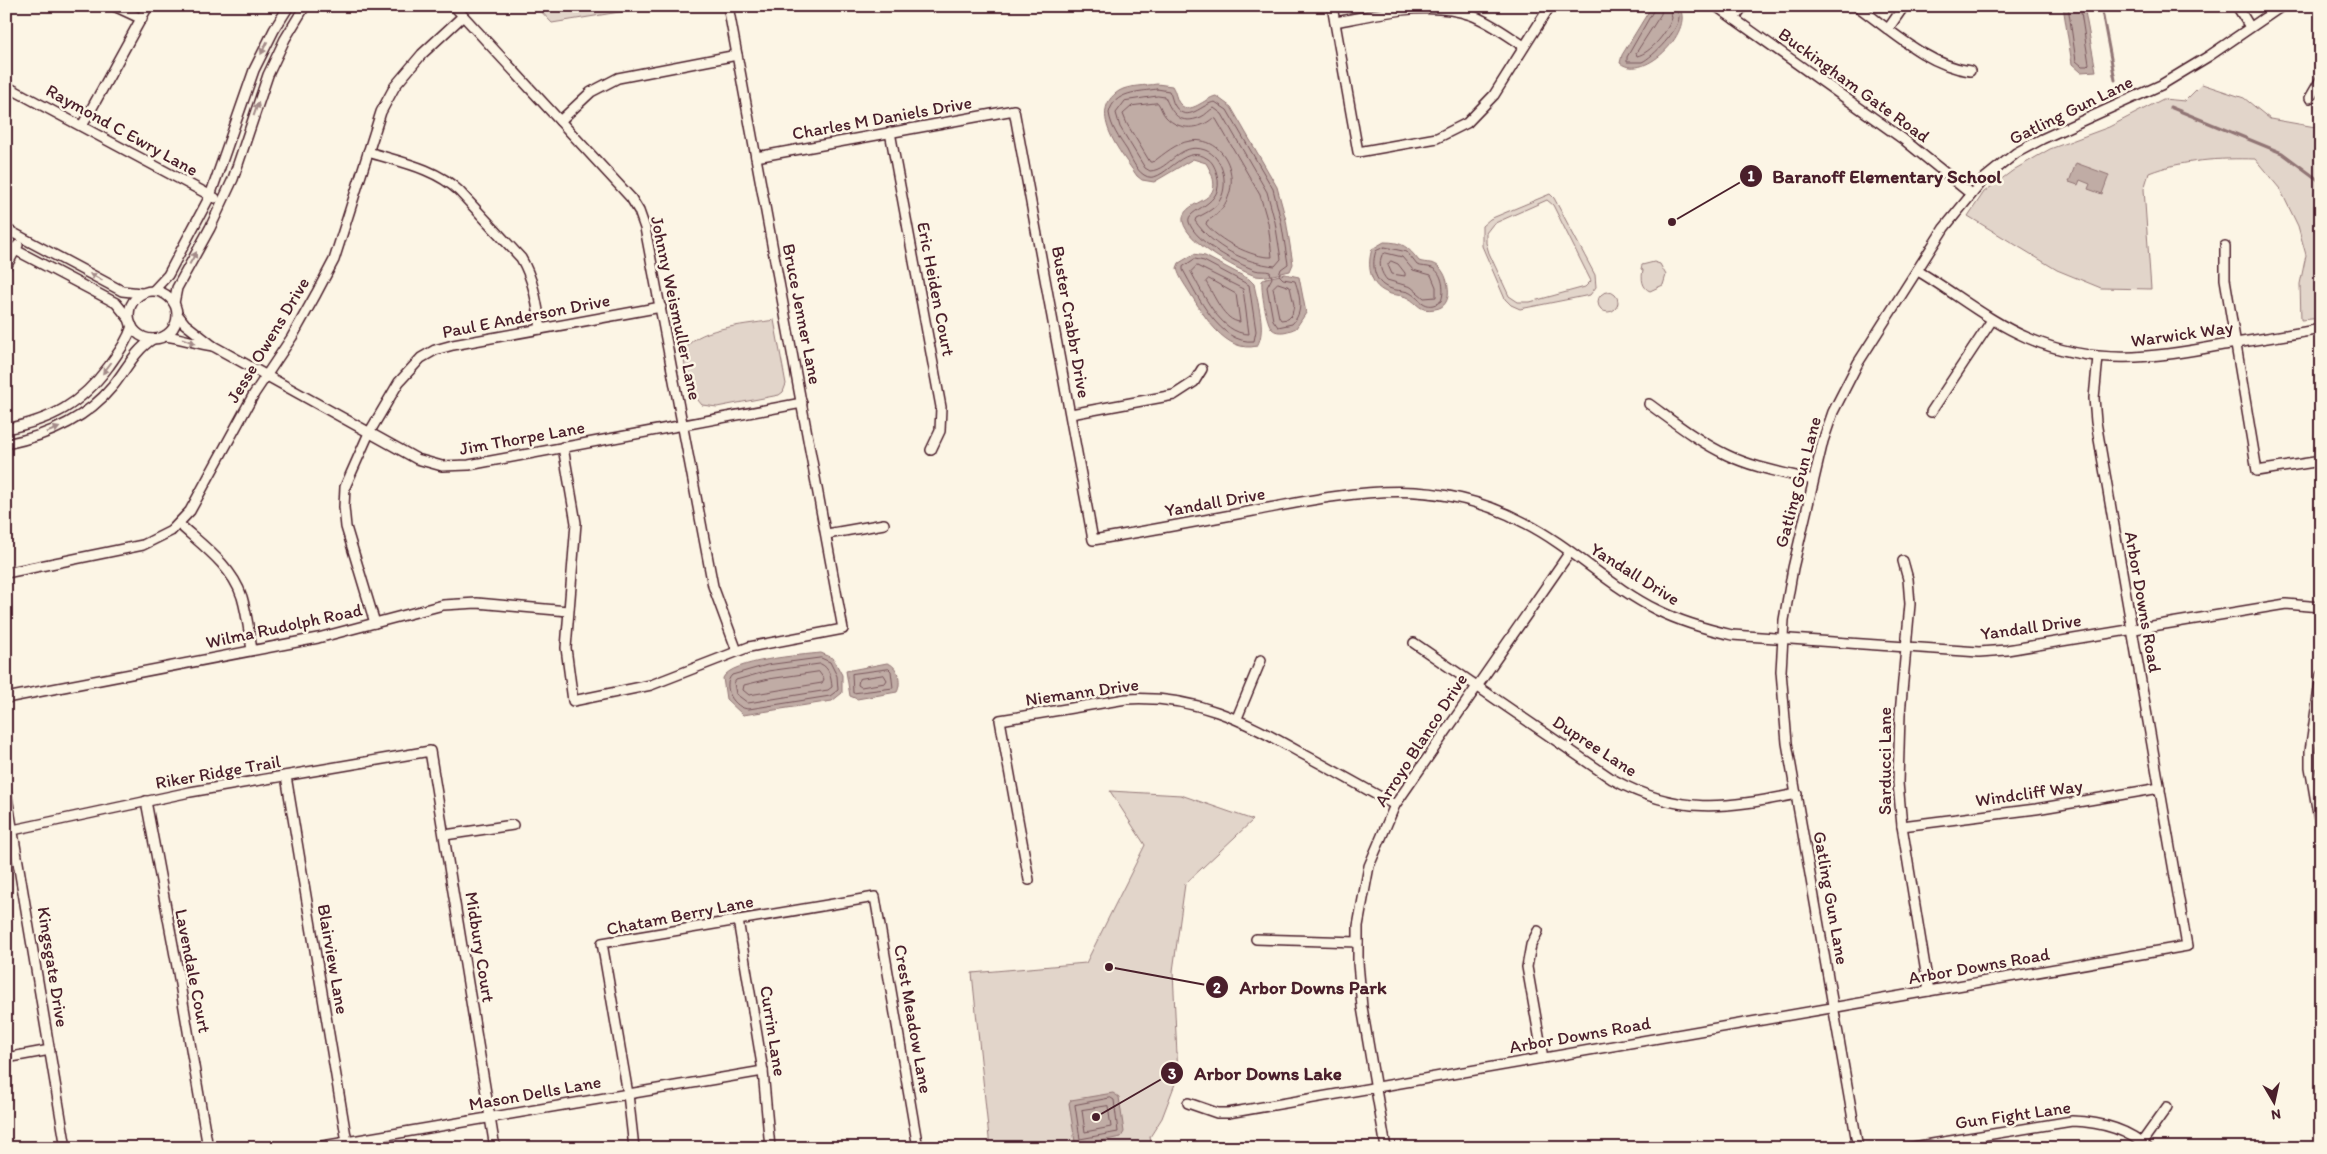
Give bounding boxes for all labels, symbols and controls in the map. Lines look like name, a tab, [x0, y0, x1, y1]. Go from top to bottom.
street label: Buckingham Gate Road	[1774, 23, 1934, 147]
one-way arrow	[260, 41, 268, 56]
street label: Gatling Gun Lane	[2006, 71, 2136, 149]
street label: Raymond C Ewry Lane	[42, 79, 202, 181]
street label: Charles M Daniels Drive	[790, 91, 974, 145]
one-way arrow	[252, 101, 260, 116]
callout: Baranoff Elementary School	[1738, 159, 2012, 193]
text: Baranoff Elementary School	[1772, 165, 2002, 188]
text: 1	[1748, 167, 1755, 185]
street label: Johnny Weismuller Lane	[646, 214, 706, 402]
street label: Eric Heiden Court	[912, 220, 960, 358]
street label: Bruce Jenner Lane	[778, 242, 826, 386]
street label: Buster Crabbr Drive	[1047, 244, 1095, 400]
one-way arrow	[189, 251, 197, 266]
one-way arrow	[89, 273, 104, 281]
street label: Jesse Owens Drive	[222, 273, 314, 407]
street label: Paul E Anderson Drive	[440, 289, 612, 343]
street label: Warwick Way	[2129, 316, 2235, 352]
one-way arrow	[182, 337, 197, 345]
one-way arrow	[102, 361, 112, 375]
street label: Gatling Gun Lane	[1770, 414, 1826, 550]
street label: Jim Thorpe Lane	[458, 416, 586, 460]
one-way arrow	[46, 426, 60, 434]
street label: Yandall Drive	[1163, 482, 1267, 522]
street label: Arbor Downs Road	[2120, 530, 2166, 674]
street label: Yandall Drive	[1586, 538, 1684, 610]
street label: Wilma Rudolph Road	[204, 599, 364, 653]
street label: Yandall Drive	[1979, 609, 2083, 645]
street label: Arroyo Blanco Drive	[1370, 669, 1472, 811]
street label: Niemann Drive	[1024, 673, 1140, 711]
street label: Sarducci Lane	[1874, 707, 1896, 815]
street label: Dupree Lane	[1548, 710, 1642, 782]
street label: Riker Ridge Trail	[154, 750, 282, 794]
street label: Windcliff Way	[1974, 774, 2085, 811]
street label: Gatling Gun Lane	[1808, 830, 1854, 966]
street label: Midbury Court	[460, 890, 500, 1004]
street label: Chatam Berry Lane	[605, 890, 755, 940]
street label: Blairview Lane	[312, 902, 354, 1016]
street label: Kingsgate Drive	[33, 905, 73, 1029]
street label: Lavendale Court	[170, 907, 216, 1035]
street label: Crest Meadow Lane	[889, 943, 937, 1095]
street label: Arbor Downs Road	[1907, 943, 2051, 989]
callout: Arbor Downs Park	[1205, 970, 1396, 1004]
text: Arbor Downs Park	[1238, 976, 1387, 999]
text: 2	[1213, 979, 1221, 997]
street label: Currin Lane	[755, 984, 791, 1078]
street label: Arbor Downs Road	[1508, 1012, 1652, 1058]
callout: Arbor Downs Lake	[1159, 1056, 1352, 1090]
text: Arbor Downs Lake	[1193, 1062, 1342, 1085]
text: 3	[1168, 1065, 1176, 1083]
street label: Mason Dells Lane	[467, 1071, 603, 1115]
north arrow	[2250, 1076, 2300, 1126]
street label: Gun Fight Lane	[1954, 1096, 2072, 1134]
text: N	[2270, 1105, 2282, 1123]

